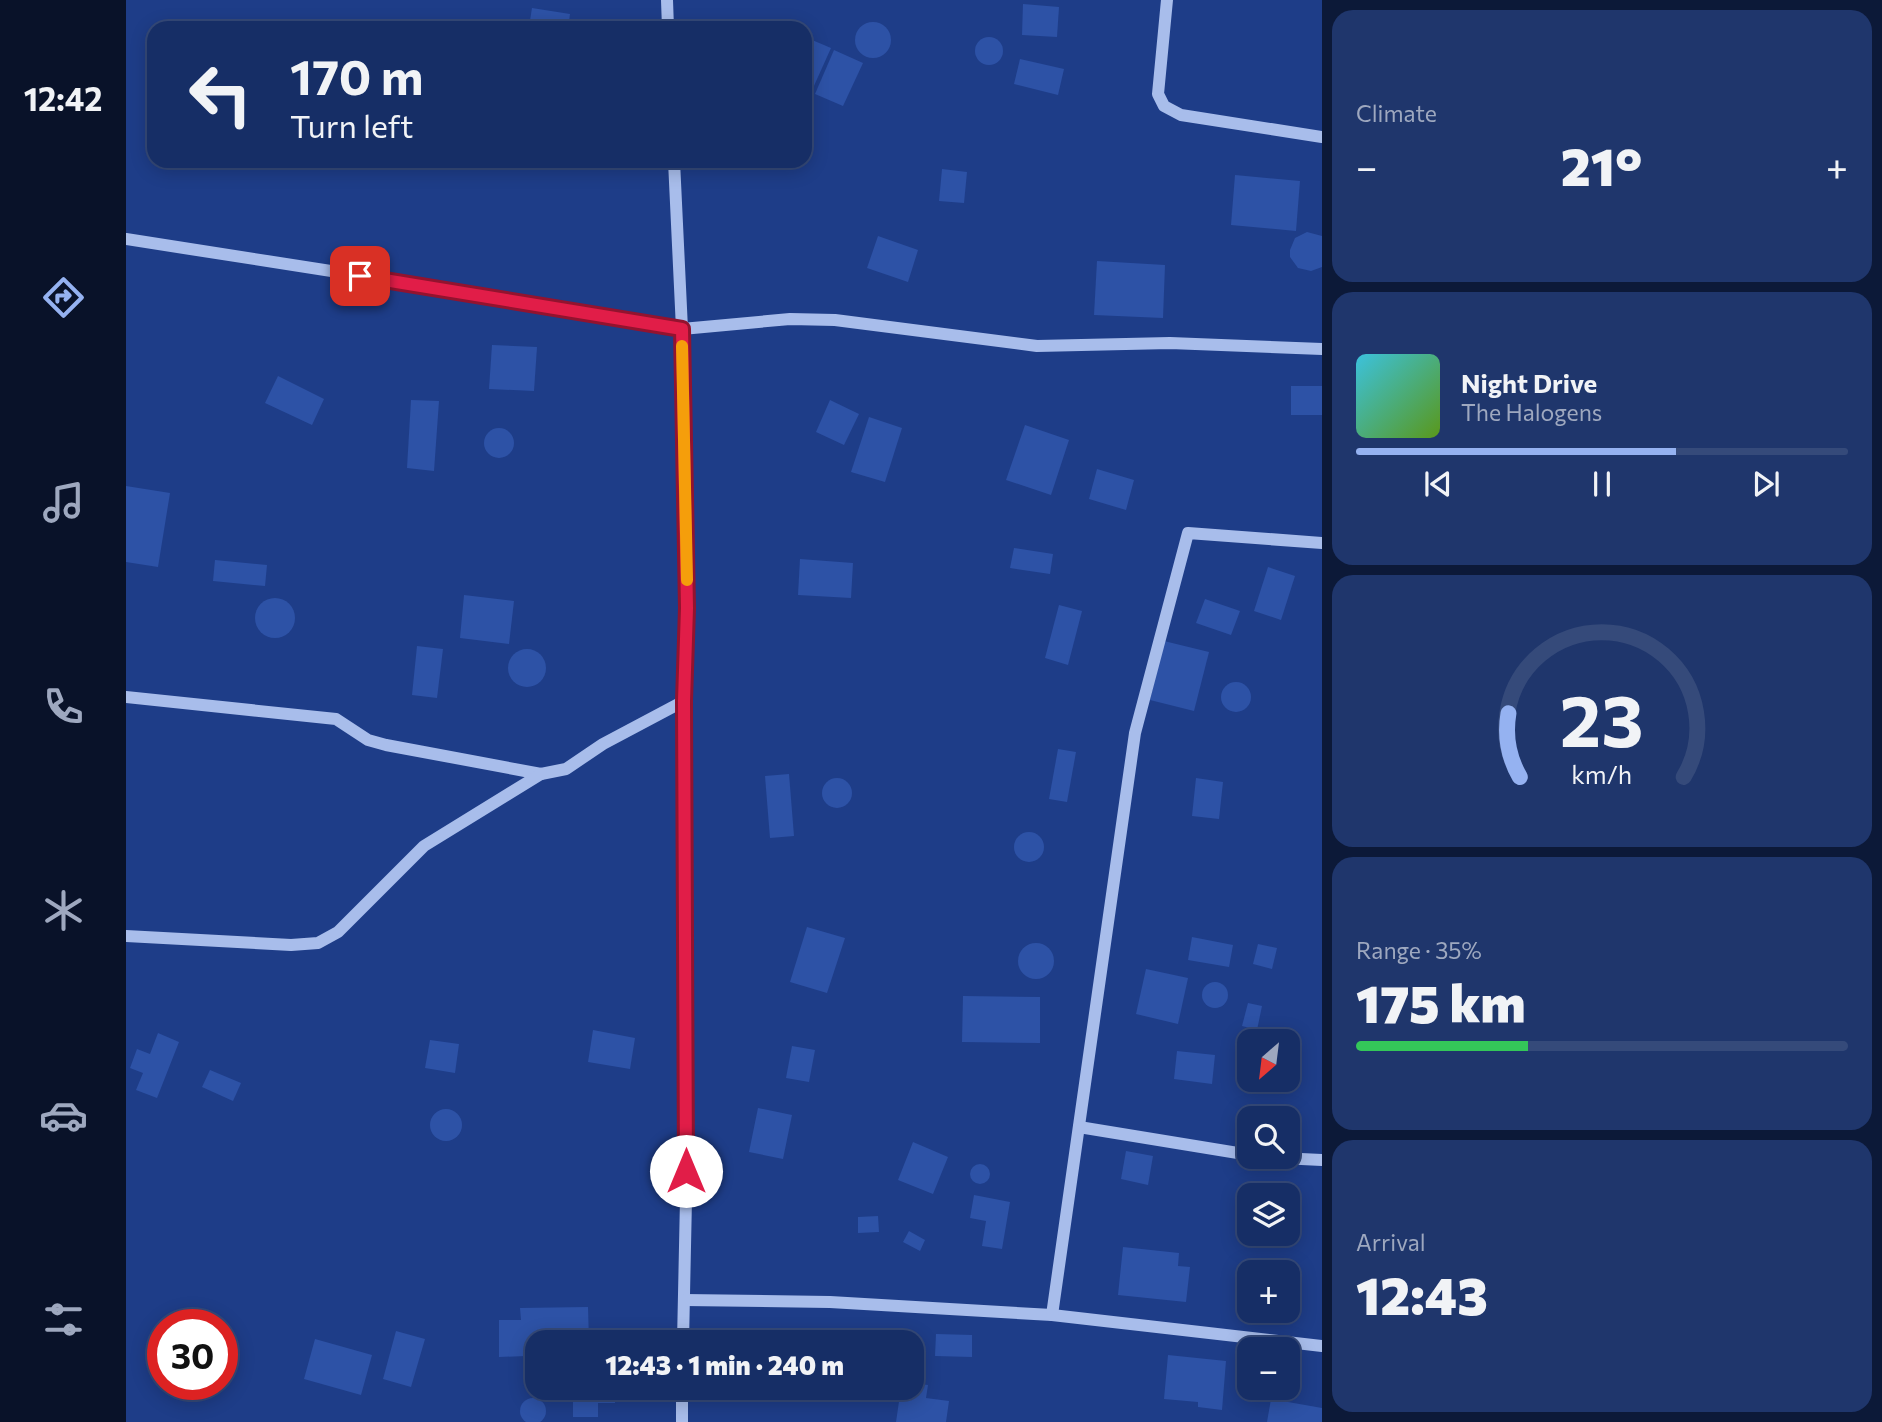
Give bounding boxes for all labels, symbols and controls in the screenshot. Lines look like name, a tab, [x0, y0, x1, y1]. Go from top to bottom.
text: 170 m	[290, 45, 423, 105]
icon: left	[175, 49, 266, 140]
text: 12:42	[24, 78, 102, 118]
text: Climate	[1356, 99, 1437, 127]
text: Turn left	[290, 105, 414, 145]
text: 21°	[1561, 133, 1642, 197]
text: −	[1356, 142, 1378, 189]
text: +	[1826, 142, 1848, 189]
pin	[330, 246, 390, 306]
icon: arrive	[341, 257, 379, 295]
icon: directions	[39, 273, 88, 322]
text: Night Drive	[1461, 367, 1597, 398]
text: The Halogens	[1461, 398, 1602, 426]
icon: previous	[1419, 465, 1457, 503]
icon: pause	[1583, 465, 1621, 503]
icon: next	[1747, 465, 1785, 503]
icon: music	[39, 478, 88, 527]
text: 23	[1560, 673, 1644, 762]
icon: phone	[39, 682, 88, 731]
text: km/h	[1572, 759, 1632, 789]
icon: climate	[39, 886, 88, 935]
text: Range · 35%	[1356, 936, 1482, 964]
text: 175 km	[1356, 970, 1526, 1034]
north arrow	[1237, 1029, 1300, 1092]
map controls	[1237, 1029, 1300, 1400]
icon: car	[39, 1091, 88, 1140]
button: search	[1237, 1106, 1300, 1169]
position arrow	[649, 1134, 723, 1208]
button: layers	[1237, 1183, 1300, 1246]
text: Arrival	[1356, 1228, 1426, 1256]
button: +	[1237, 1260, 1300, 1323]
text: 12:43	[1356, 1262, 1488, 1326]
icon: filters	[39, 1295, 88, 1344]
speed limit sign: 30	[147, 1309, 238, 1400]
button: −	[1237, 1337, 1300, 1400]
text: 12:43 · 1 min · 240 m	[605, 1349, 844, 1380]

